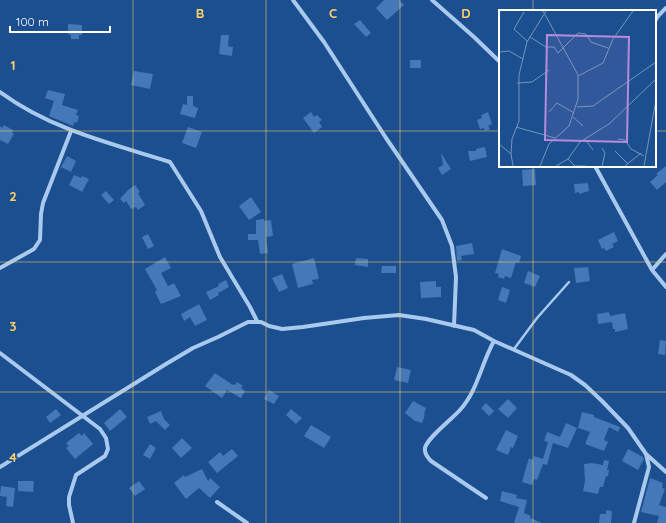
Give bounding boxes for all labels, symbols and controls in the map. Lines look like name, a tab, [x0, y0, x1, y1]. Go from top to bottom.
text: B	[196, 5, 204, 21]
text: C	[329, 5, 337, 21]
text: D	[461, 5, 471, 21]
scale bar	[10, 8, 110, 34]
inset map	[499, 10, 656, 167]
text: 100 m	[16, 14, 49, 29]
text: 1	[10, 57, 16, 73]
text: 2	[9, 188, 17, 204]
text: 3	[10, 318, 17, 334]
text: 4	[9, 449, 17, 465]

